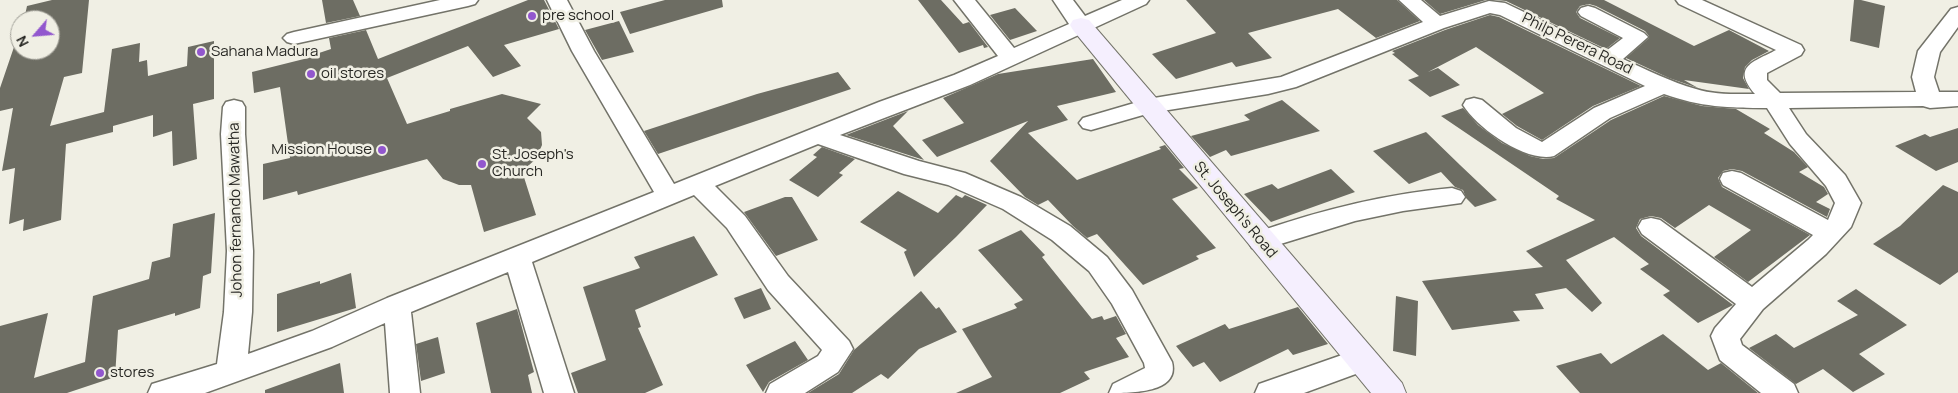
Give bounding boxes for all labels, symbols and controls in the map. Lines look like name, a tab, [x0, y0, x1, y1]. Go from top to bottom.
place label: pre school	[542, 7, 614, 25]
street label: Philp Perera Road	[1519, 9, 1635, 79]
north arrow	[10, 10, 60, 60]
marker: pre school	[526, 10, 538, 22]
text: N	[11, 33, 33, 50]
place label: Sahana Madura	[211, 43, 318, 61]
marker: Sahana Madura	[195, 46, 207, 58]
place label: oil stores	[321, 65, 384, 83]
marker: oil stores	[305, 68, 317, 80]
street label: Johon fernando Mawatha	[225, 122, 247, 298]
place label: Mission House	[271, 141, 372, 159]
marker: Mission House	[376, 144, 388, 156]
place label: St. Joseph's Church	[492, 146, 574, 181]
marker: St. Joseph's Church	[476, 158, 488, 170]
street label: St. Joseph's Road	[1189, 158, 1281, 262]
place label: stores	[110, 364, 154, 382]
marker: stores	[94, 367, 106, 379]

